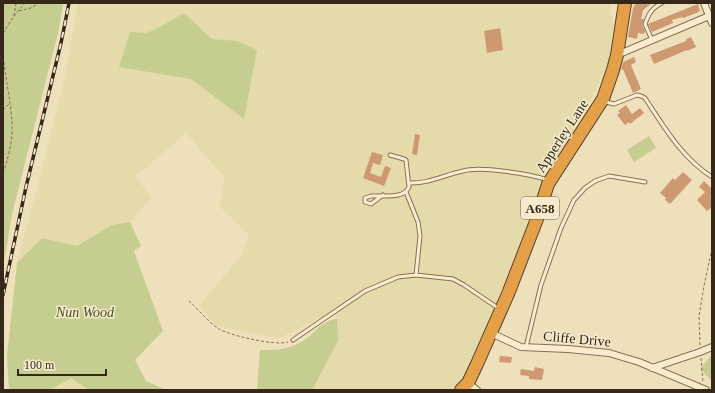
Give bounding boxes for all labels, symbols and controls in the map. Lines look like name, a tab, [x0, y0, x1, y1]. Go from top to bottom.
street label: Apperley Lane	[533, 97, 591, 175]
road number: A658	[521, 197, 559, 219]
park label: Nun Wood	[55, 305, 115, 320]
street label: Cliffe Drive	[543, 329, 611, 349]
scale bar	[18, 351, 106, 377]
text: 100 m	[24, 358, 55, 372]

